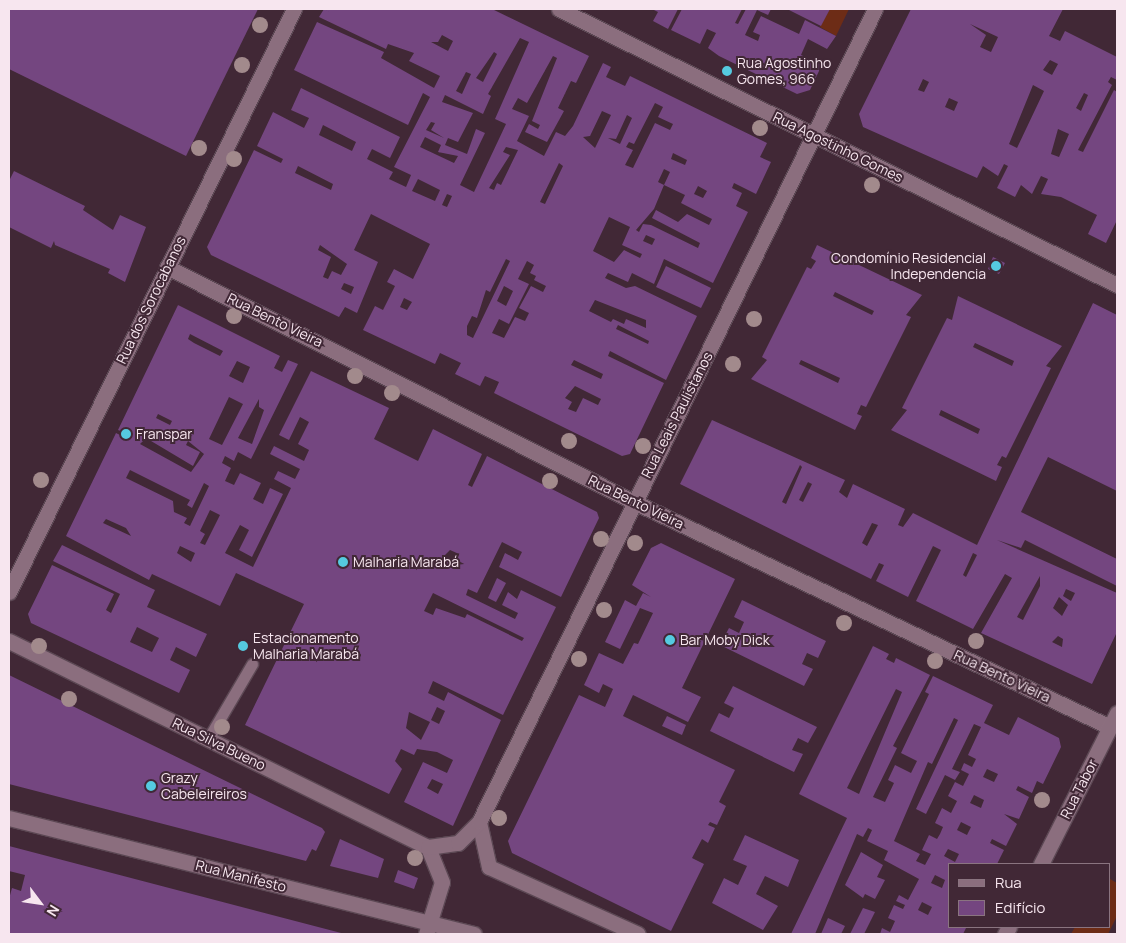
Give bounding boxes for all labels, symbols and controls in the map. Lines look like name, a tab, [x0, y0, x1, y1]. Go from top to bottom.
place label: Rua Agostinho Gomes, 966	[737, 55, 831, 88]
marker: Rua Agostinho Gomes, 966	[721, 65, 733, 77]
street label: Rua Agostinho Gomes	[770, 108, 906, 186]
street label: Rua dos Sorocabanos	[113, 233, 189, 367]
place label: Condomínio Residencial Independencia	[831, 250, 986, 282]
marker: Condomínio Residencial Independencia	[990, 260, 1002, 272]
street label: Rua Bento Vieira	[224, 290, 326, 350]
street label: Rua Leais Paulistanos	[638, 349, 716, 481]
place label: Franspar	[136, 426, 192, 442]
marker: Franspar	[120, 428, 132, 440]
street label: Rua Bento Vieira	[585, 472, 687, 532]
place label: Malharia Marabá	[353, 554, 459, 570]
marker: Malharia Marabá	[337, 556, 349, 568]
place label: Estacionamento Malharia Marabá	[253, 630, 359, 662]
place label: Bar Moby Dick	[680, 632, 770, 648]
marker: Bar Moby Dick	[664, 634, 676, 646]
marker: Estacionamento Malharia Marabá	[237, 640, 249, 652]
street label: Rua Bento Vieira	[951, 646, 1053, 706]
street label: Rua Silva Bueno	[170, 714, 268, 774]
street label: Rua Tabor	[1057, 756, 1101, 822]
place label: Grazy Cabeleireiros	[161, 770, 247, 802]
marker: Grazy Cabeleireiros	[145, 780, 157, 792]
street label: Rua Manifesto	[194, 857, 288, 895]
legend	[948, 863, 1111, 928]
text: Rua	[995, 872, 1022, 893]
north arrow	[15, 878, 65, 928]
text: Edifício	[995, 897, 1045, 918]
text: N	[43, 902, 64, 920]

